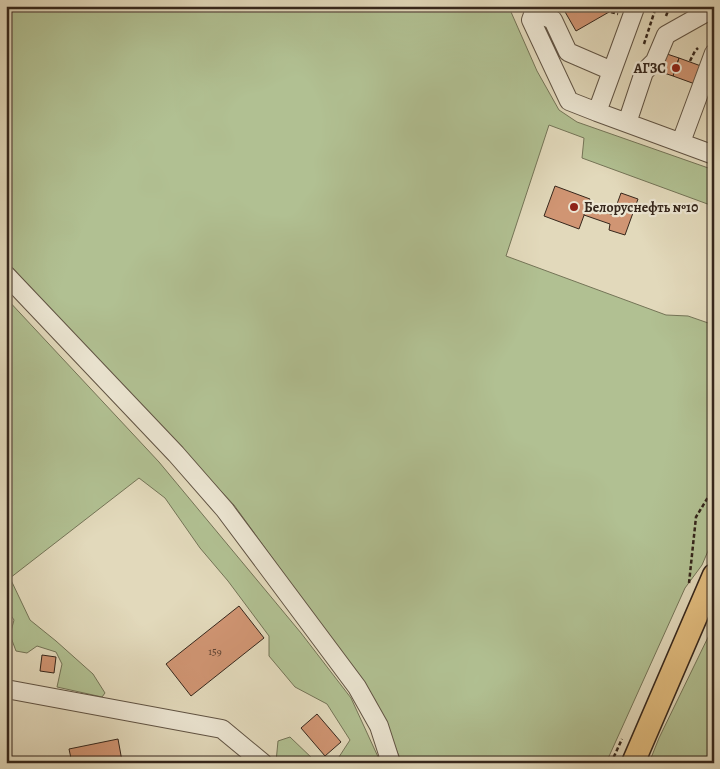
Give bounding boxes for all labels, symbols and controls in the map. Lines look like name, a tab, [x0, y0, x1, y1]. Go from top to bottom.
place label: АГЗС	[633, 59, 666, 78]
marker: АГЗС	[670, 62, 682, 74]
place label: Белоруснефть №10	[584, 198, 698, 217]
marker: Белоруснефть №10	[568, 201, 580, 213]
house number: 159	[208, 644, 222, 659]

